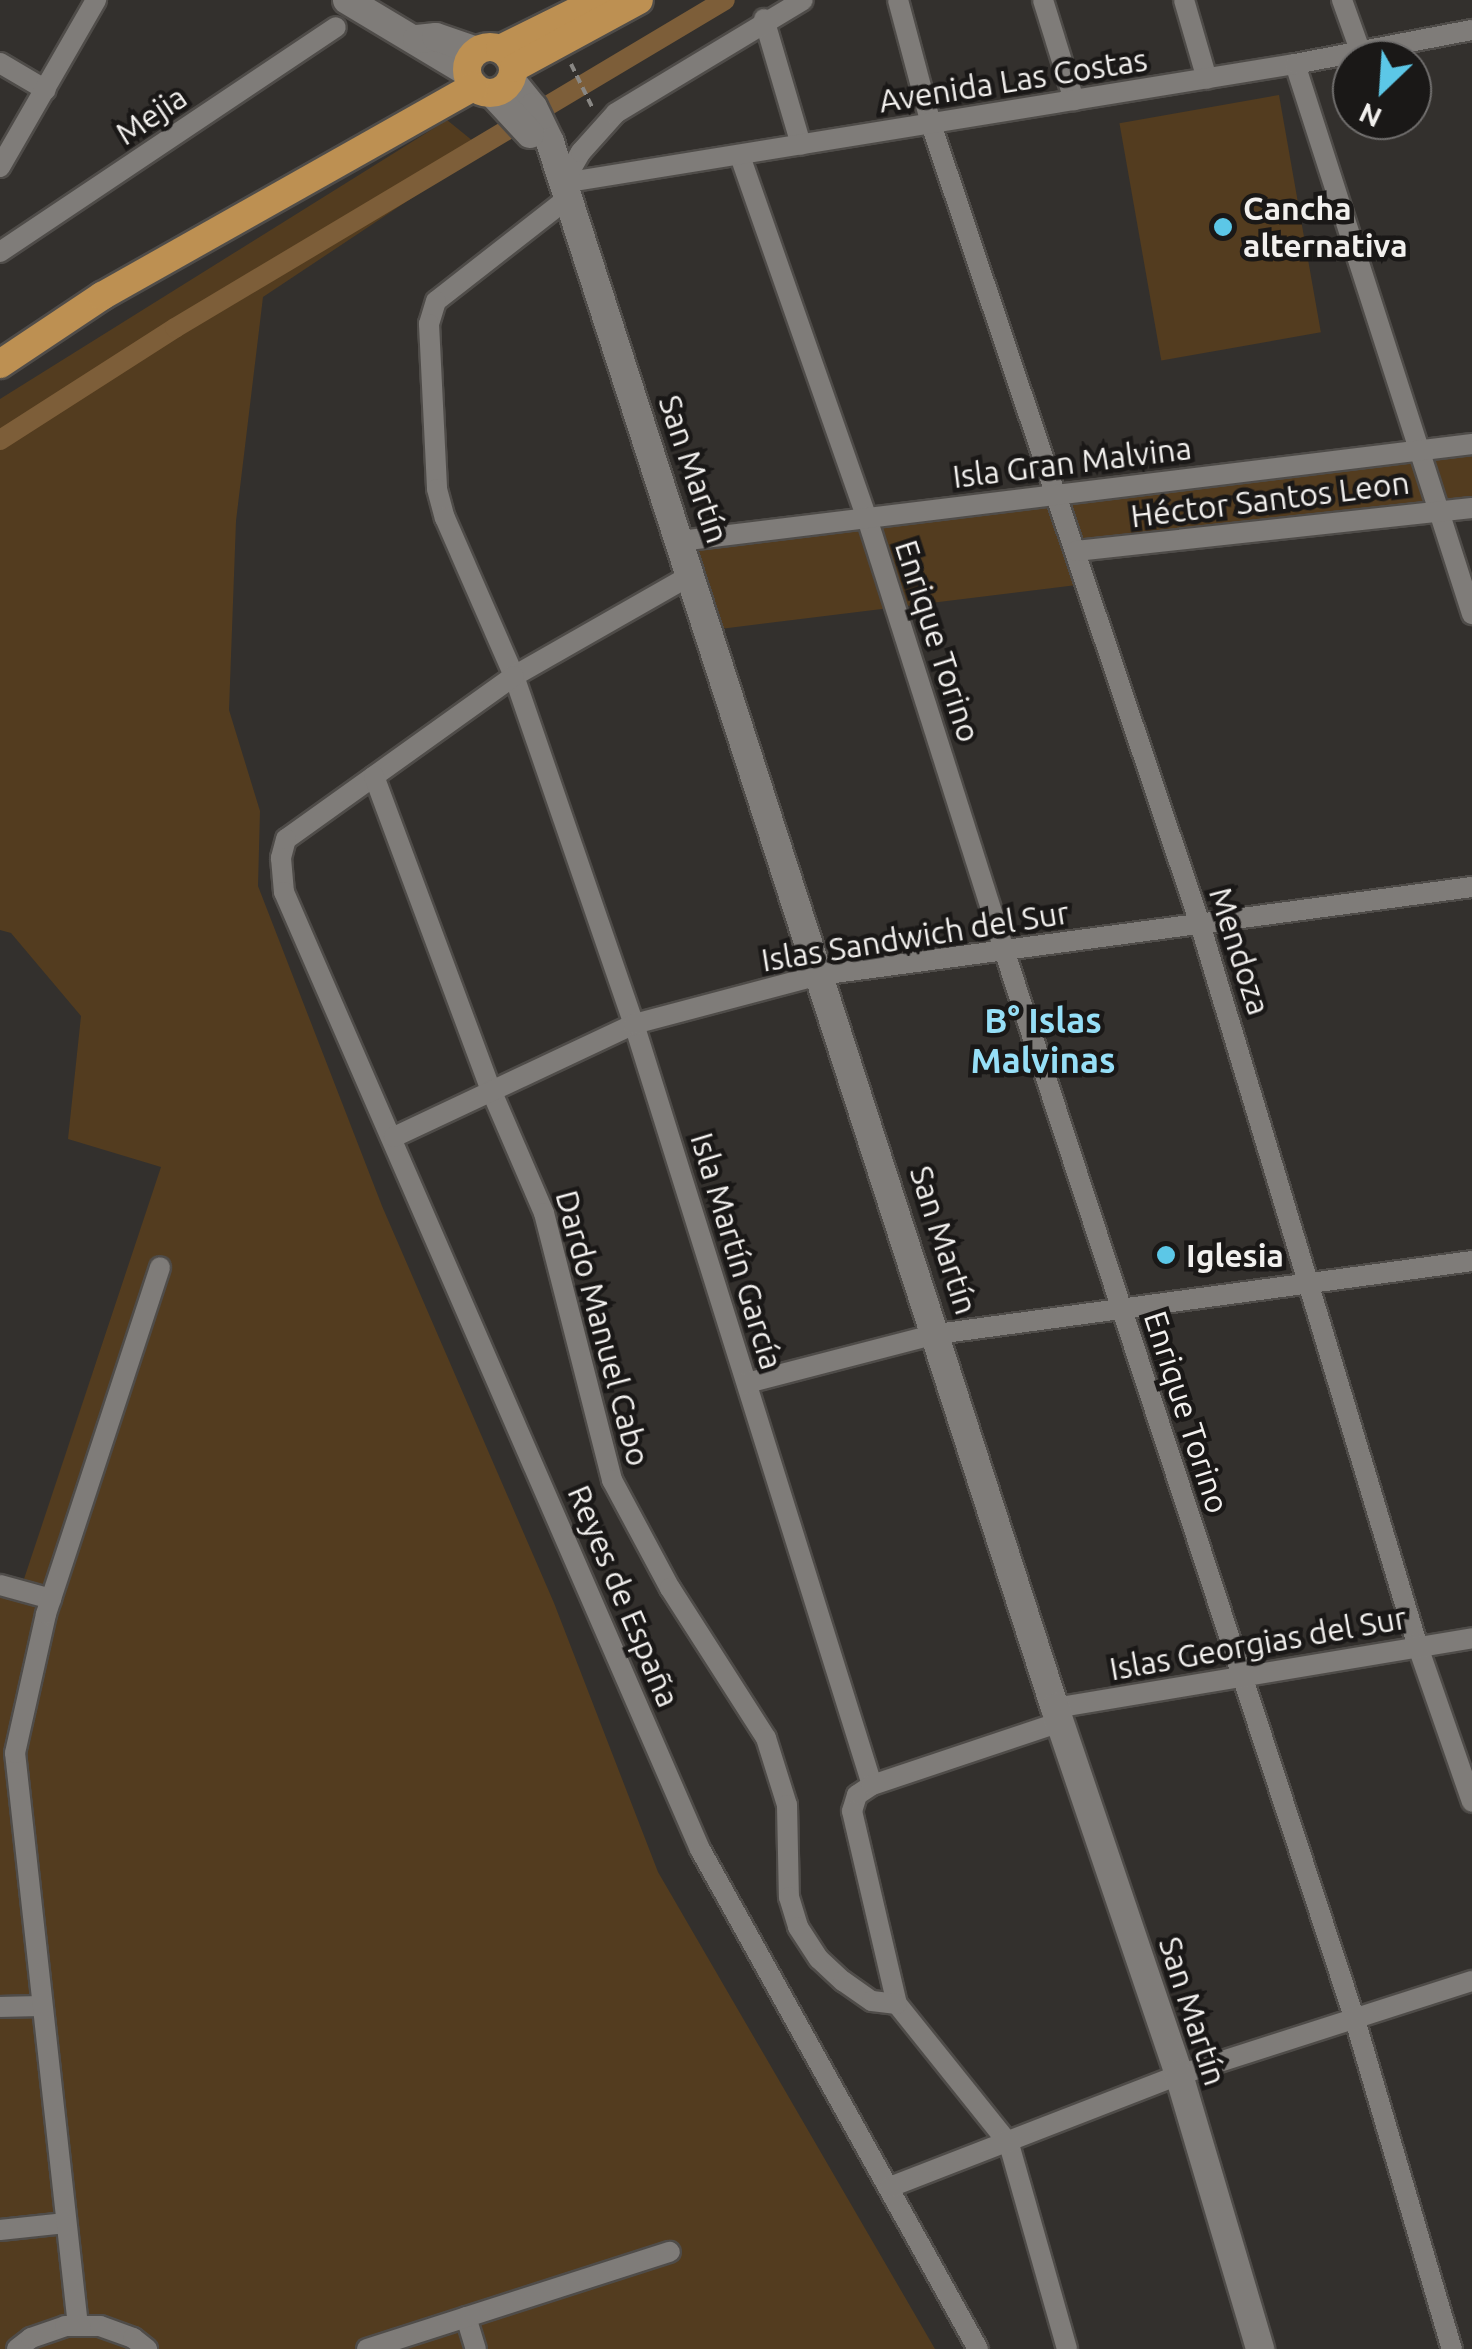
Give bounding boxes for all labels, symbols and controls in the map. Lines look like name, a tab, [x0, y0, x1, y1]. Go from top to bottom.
street label: Avenida Las Costas	[876, 40, 1150, 120]
north arrow	[1332, 40, 1432, 140]
street label: Mejia	[108, 77, 194, 153]
text: N	[1354, 97, 1386, 134]
place label: Cancha alternativa	[1243, 190, 1408, 265]
marker: Cancha alternativa	[1212, 216, 1234, 238]
street label: San Martín	[651, 390, 737, 548]
street label: Isla Gran Malvina	[950, 428, 1194, 496]
street label: Héctor Santos Leon	[1128, 463, 1412, 535]
street label: Enrique Torino	[887, 535, 989, 747]
street label: Mendoza	[1201, 882, 1279, 1020]
street label: Islas Sandwich del Sur	[759, 893, 1071, 979]
district label: B° Islas Malvinas	[971, 999, 1115, 1081]
street label: Isla Martín García	[683, 1128, 791, 1374]
street label: San Martín	[902, 1161, 986, 1319]
street label: Dardo Manuel Cabo	[548, 1186, 658, 1470]
place label: Iglesia	[1186, 1236, 1284, 1274]
marker: Iglesia	[1155, 1244, 1177, 1266]
street label: Enrique Torino	[1136, 1306, 1238, 1518]
street label: Reyes de España	[560, 1479, 688, 1713]
street label: Islas Georgias del Sur	[1106, 1598, 1410, 1688]
street label: San Martín	[1151, 1932, 1235, 2090]

